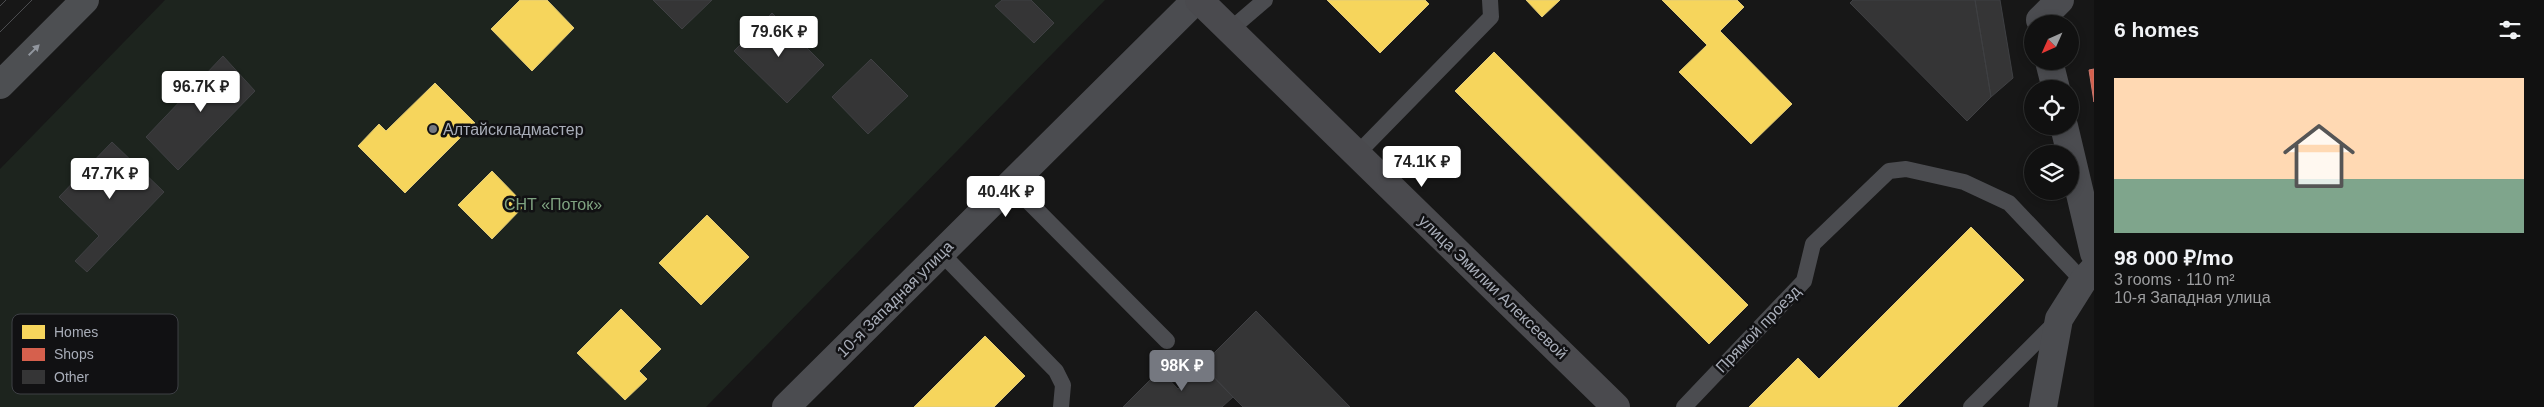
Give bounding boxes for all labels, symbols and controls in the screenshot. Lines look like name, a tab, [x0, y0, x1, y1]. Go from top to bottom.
pin: 79.6K ₽	[733, 15, 825, 58]
north arrow	[2024, 15, 2079, 70]
map controls	[2024, 15, 2079, 200]
icon: filters	[2496, 16, 2524, 44]
text: 6 homes	[2114, 18, 2199, 41]
text: 79.6K ₽	[751, 23, 807, 40]
one-way arrow	[28, 44, 40, 56]
pin: 96.7K ₽	[155, 70, 247, 113]
text: 96.7K ₽	[173, 78, 229, 95]
button: locate	[2024, 80, 2079, 135]
icon: home	[2274, 111, 2364, 201]
place label: Алтайскладмастер	[443, 121, 584, 138]
marker: Алтайскладмастер	[427, 123, 439, 135]
button: layers	[2024, 145, 2079, 200]
pin: 74.1K ₽	[1376, 146, 1468, 188]
text: 74.1K ₽	[1394, 153, 1450, 170]
pin: 47.7K ₽	[64, 158, 156, 200]
text: 47.7K ₽	[82, 165, 138, 182]
pin: 40.4K ₽	[960, 176, 1052, 218]
text: 40.4K ₽	[978, 183, 1034, 200]
park label: СНТ «Поток»	[504, 196, 602, 213]
street label: улица Эмилии Алексеевой	[1415, 212, 1571, 362]
street label: 10-я Западная улица	[834, 238, 956, 360]
text: 98 000 ₽/mo	[2114, 246, 2234, 269]
text: 3 rooms · 110 m²	[2114, 271, 2235, 288]
street label: Прямой проезд	[1712, 282, 1804, 376]
text: 10-я Западная улица	[2114, 289, 2271, 306]
legend	[12, 314, 178, 394]
text: Homes	[54, 324, 98, 340]
text: Shops	[54, 346, 94, 362]
pin: 98K ₽	[1147, 350, 1217, 392]
text: 98K ₽	[1160, 357, 1204, 374]
text: Other	[54, 369, 89, 385]

